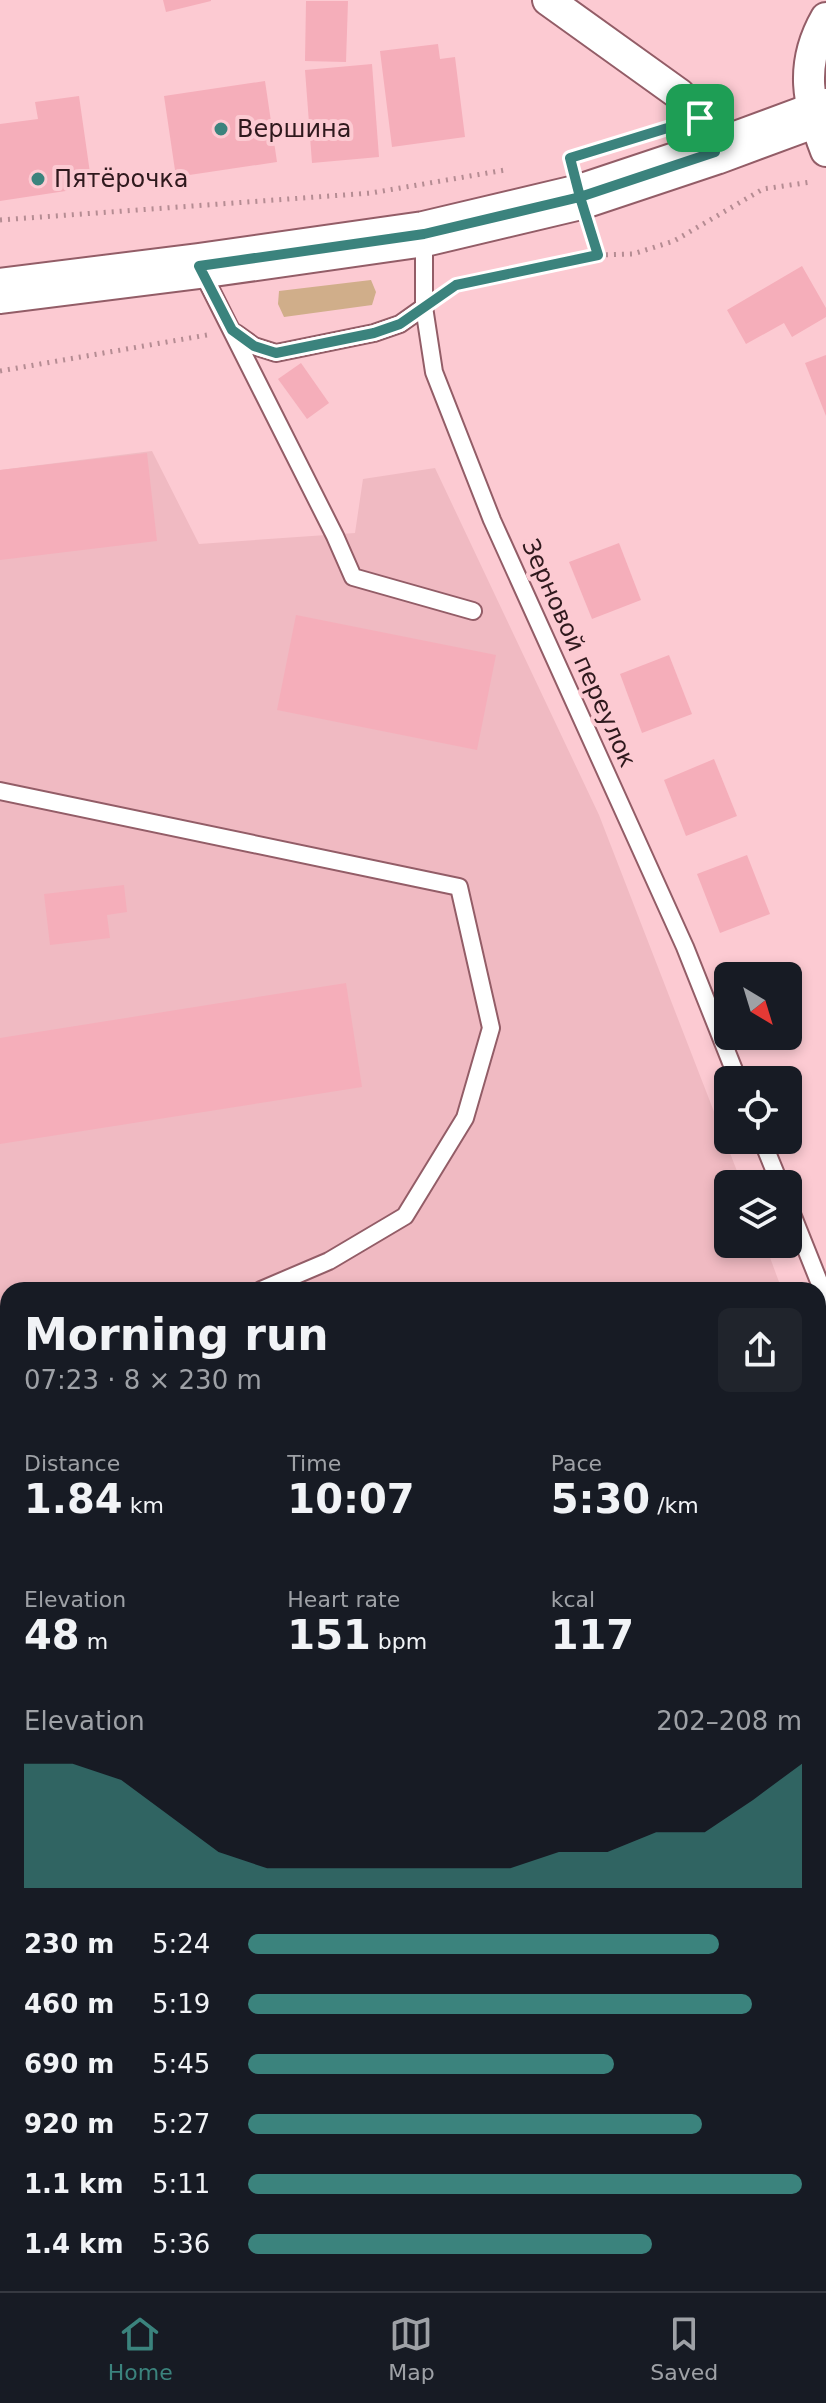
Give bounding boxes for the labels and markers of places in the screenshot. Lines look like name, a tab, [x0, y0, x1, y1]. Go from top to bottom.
pin	[666, 84, 734, 152]
place label: Вершина	[237, 115, 351, 143]
marker: Вершина	[212, 120, 230, 138]
place label: Пятёрочка	[54, 165, 189, 193]
marker: Пятёрочка	[29, 170, 47, 188]

